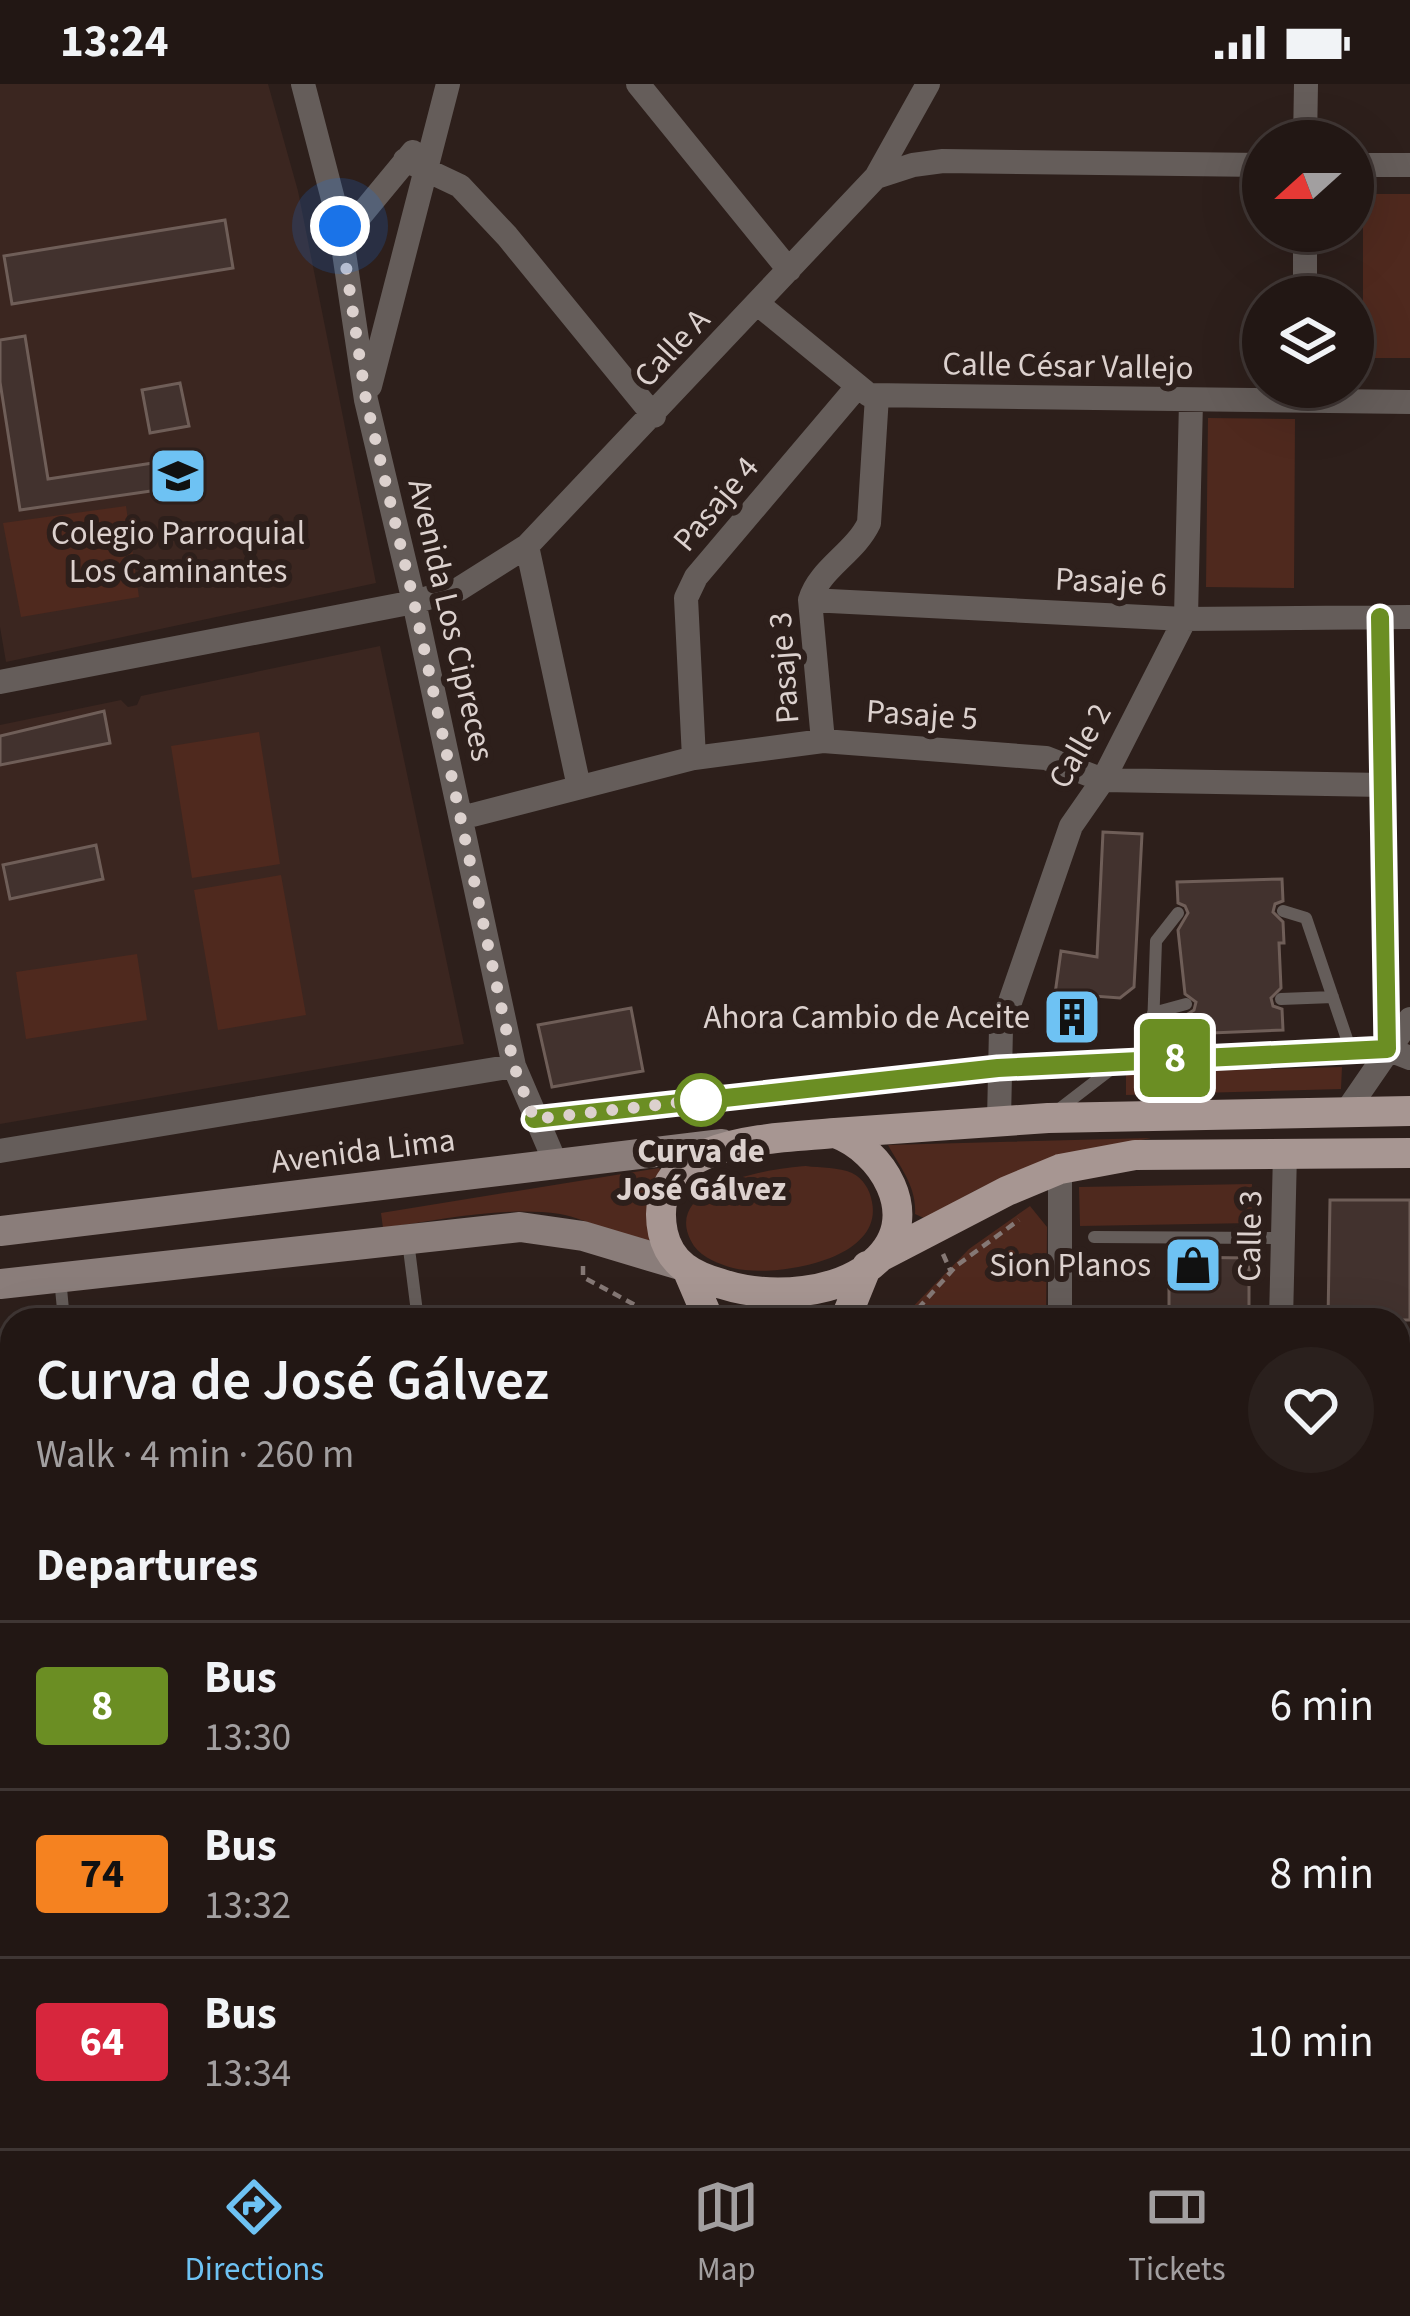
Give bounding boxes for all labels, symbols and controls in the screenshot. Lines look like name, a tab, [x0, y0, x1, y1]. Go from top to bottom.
text: 13:24	[60, 10, 169, 74]
north arrow	[1242, 120, 1374, 252]
map controls	[1242, 120, 1374, 408]
your location	[310, 196, 370, 256]
button: layers	[1242, 276, 1374, 408]
street label: Calle A	[623, 298, 721, 398]
street label: Calle César Vallejo	[942, 340, 1194, 392]
school or university icon: Colegio Parroquial Los Caminantes	[147, 445, 209, 507]
street label: Pasaje 4	[662, 446, 770, 562]
street label: Avenida Los Cipreces	[396, 474, 506, 766]
place label: Colegio Parroquial Los Caminantes	[51, 510, 305, 595]
street label: Pasaje 6	[1054, 556, 1168, 608]
street label: Pasaje 3	[757, 611, 811, 725]
street label: Pasaje 5	[865, 688, 979, 742]
street label: Calle 2	[1037, 695, 1123, 797]
building icon: Ahora Cambio de Aceite	[1041, 986, 1103, 1048]
place label: Ahora Cambio de Aceite	[704, 994, 1030, 1041]
line badge: 8	[1136, 1019, 1214, 1097]
text: 8	[1164, 1028, 1186, 1088]
marker: Curva de José Gálvez	[676, 1075, 726, 1125]
street label: Avenida Lima	[268, 1116, 458, 1186]
place label: Curva de José Gálvez	[616, 1128, 786, 1213]
street label: Calle 3	[1226, 1190, 1274, 1282]
shop icon: Sion Planos	[1162, 1234, 1224, 1296]
place label: Sion Planos	[989, 1242, 1151, 1289]
text: Curva de José Gálvez	[36, 1341, 549, 1422]
button: heart	[1248, 1347, 1374, 1473]
text: Walk · 4 min · 260 m	[36, 1427, 354, 1483]
text: Departures	[36, 1534, 258, 1598]
text: Bus	[204, 1646, 277, 1710]
text: 6 min	[1270, 1674, 1374, 1738]
text: 8	[91, 1676, 113, 1736]
text: 13:30	[204, 1710, 291, 1766]
text: Bus	[204, 1814, 277, 1878]
text: 8 min	[1270, 1842, 1374, 1906]
text: 74	[80, 1844, 124, 1904]
text: 13:32	[204, 1878, 291, 1934]
text: Bus	[204, 1982, 277, 2046]
text: 10 min	[1247, 2010, 1374, 2074]
text: 64	[80, 2012, 124, 2072]
text: 13:34	[204, 2046, 291, 2102]
tab: Directions	[185, 2174, 324, 2293]
tab: Map	[693, 2174, 759, 2293]
tab: Tickets	[1128, 2174, 1225, 2293]

